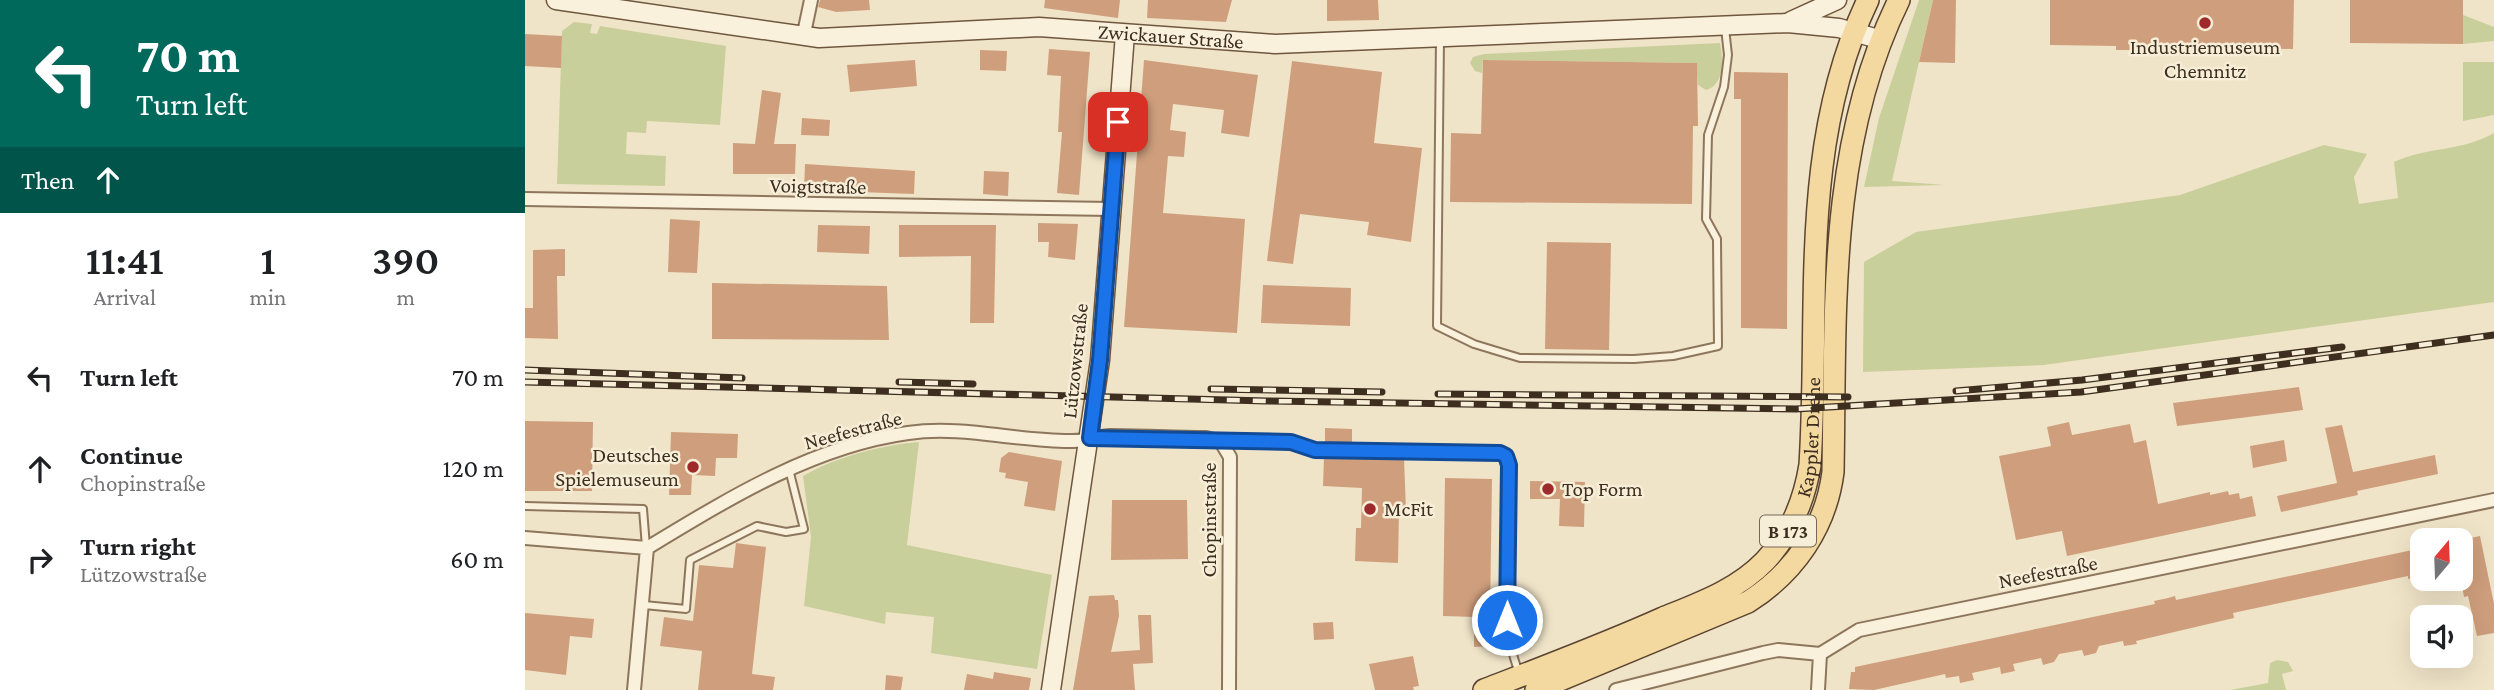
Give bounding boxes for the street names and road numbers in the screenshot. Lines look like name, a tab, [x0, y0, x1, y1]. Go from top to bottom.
street label: Zwickauer Straße	[1097, 19, 1244, 54]
street label: Voigtstraße	[769, 173, 867, 199]
street label: Lützowstraße	[1057, 302, 1093, 420]
street label: Kappler Drehe	[1791, 377, 1825, 500]
street label: Neefestraße	[801, 405, 905, 455]
street label: Chopinstraße	[1197, 463, 1221, 577]
road number: B 173	[1760, 516, 1816, 546]
street label: Neefestraße	[1996, 551, 2100, 593]

